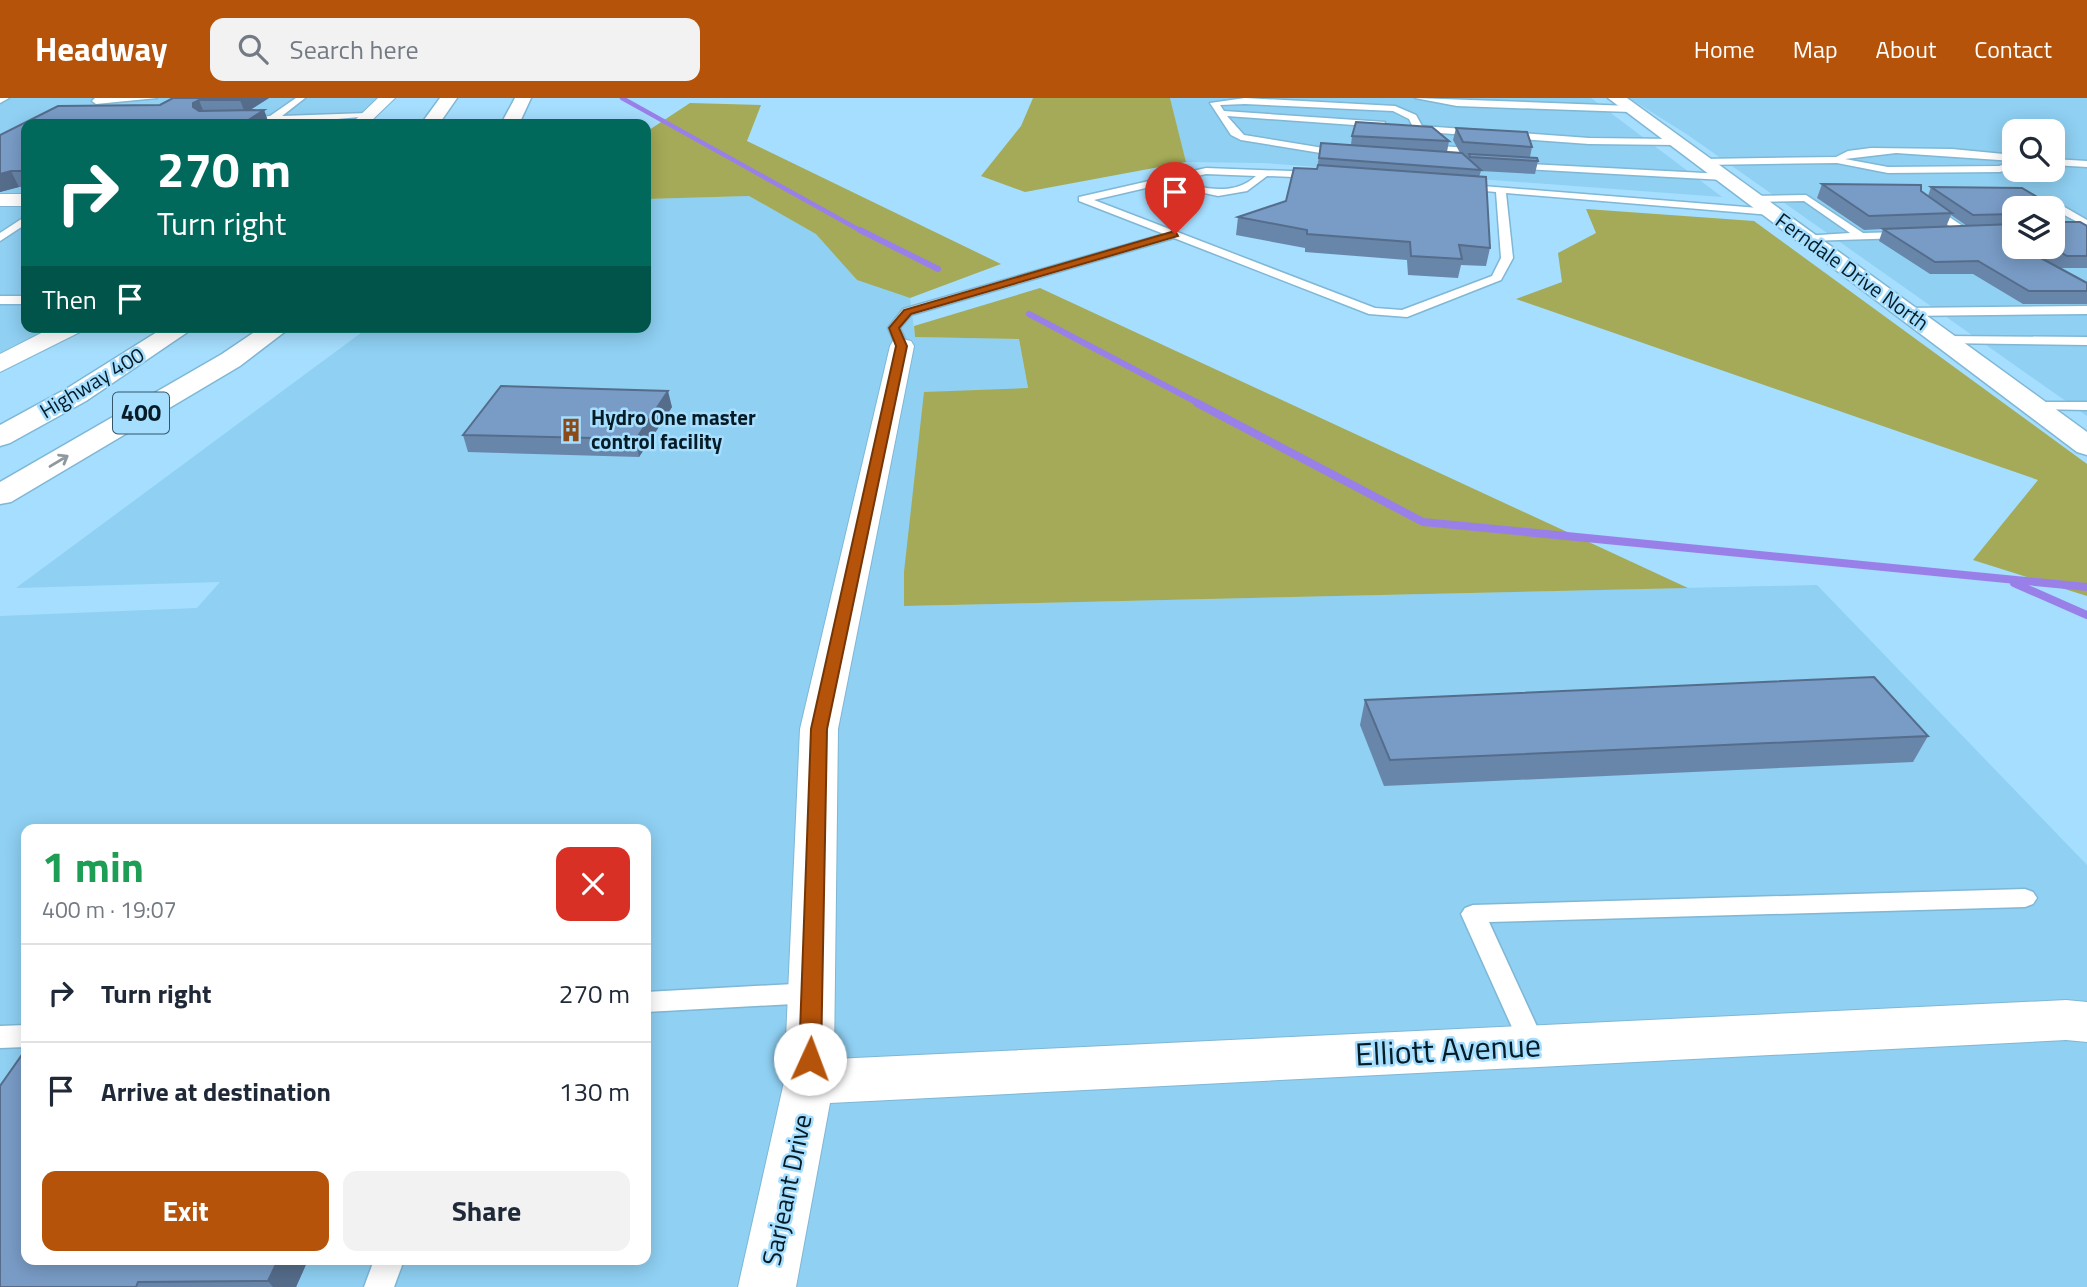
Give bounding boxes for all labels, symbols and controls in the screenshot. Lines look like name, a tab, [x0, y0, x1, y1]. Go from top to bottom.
search box	[210, 18, 700, 81]
text: Headway	[35, 24, 168, 74]
icon: search	[234, 30, 272, 68]
text: Search here	[290, 30, 419, 69]
text: Home	[1694, 31, 1755, 67]
text: Map	[1793, 31, 1838, 67]
text: About	[1876, 31, 1936, 67]
text: Contact	[1974, 31, 2052, 67]
map controls	[2002, 119, 2065, 259]
button: search	[2002, 119, 2065, 182]
text: 270 m	[157, 131, 291, 206]
icon: right	[42, 147, 133, 238]
pin	[1145, 162, 1205, 234]
icon: arrive	[1156, 173, 1194, 211]
button: layers	[2002, 196, 2065, 259]
text: Turn right	[157, 199, 286, 247]
street label: Ferndale Drive North	[1769, 204, 1936, 338]
text: Then	[42, 280, 97, 319]
icon: arrive	[111, 280, 149, 318]
street label: Highway 400	[35, 342, 149, 424]
road number: 400	[113, 392, 169, 434]
place label: Hydro One master control facility	[591, 401, 756, 457]
building icon: Hydro One master control facility	[557, 416, 585, 444]
one-way arrow	[49, 454, 69, 468]
text: 1 min	[42, 834, 144, 898]
button: close	[556, 847, 630, 921]
text: 400 m · 19:07	[42, 892, 177, 927]
icon: right	[42, 974, 80, 1012]
text: Turn right	[101, 974, 212, 1013]
text: 270 m	[559, 974, 630, 1013]
street label: Elliott Avenue	[1354, 1020, 1542, 1078]
position arrow	[773, 1022, 847, 1096]
icon: arrive	[42, 1072, 80, 1110]
text: Arrive at destination	[101, 1072, 331, 1111]
text: 130 m	[559, 1072, 630, 1111]
street label: Sarjeant Drive	[751, 1111, 822, 1269]
button: Exit	[42, 1171, 329, 1251]
button: Share	[343, 1171, 630, 1251]

